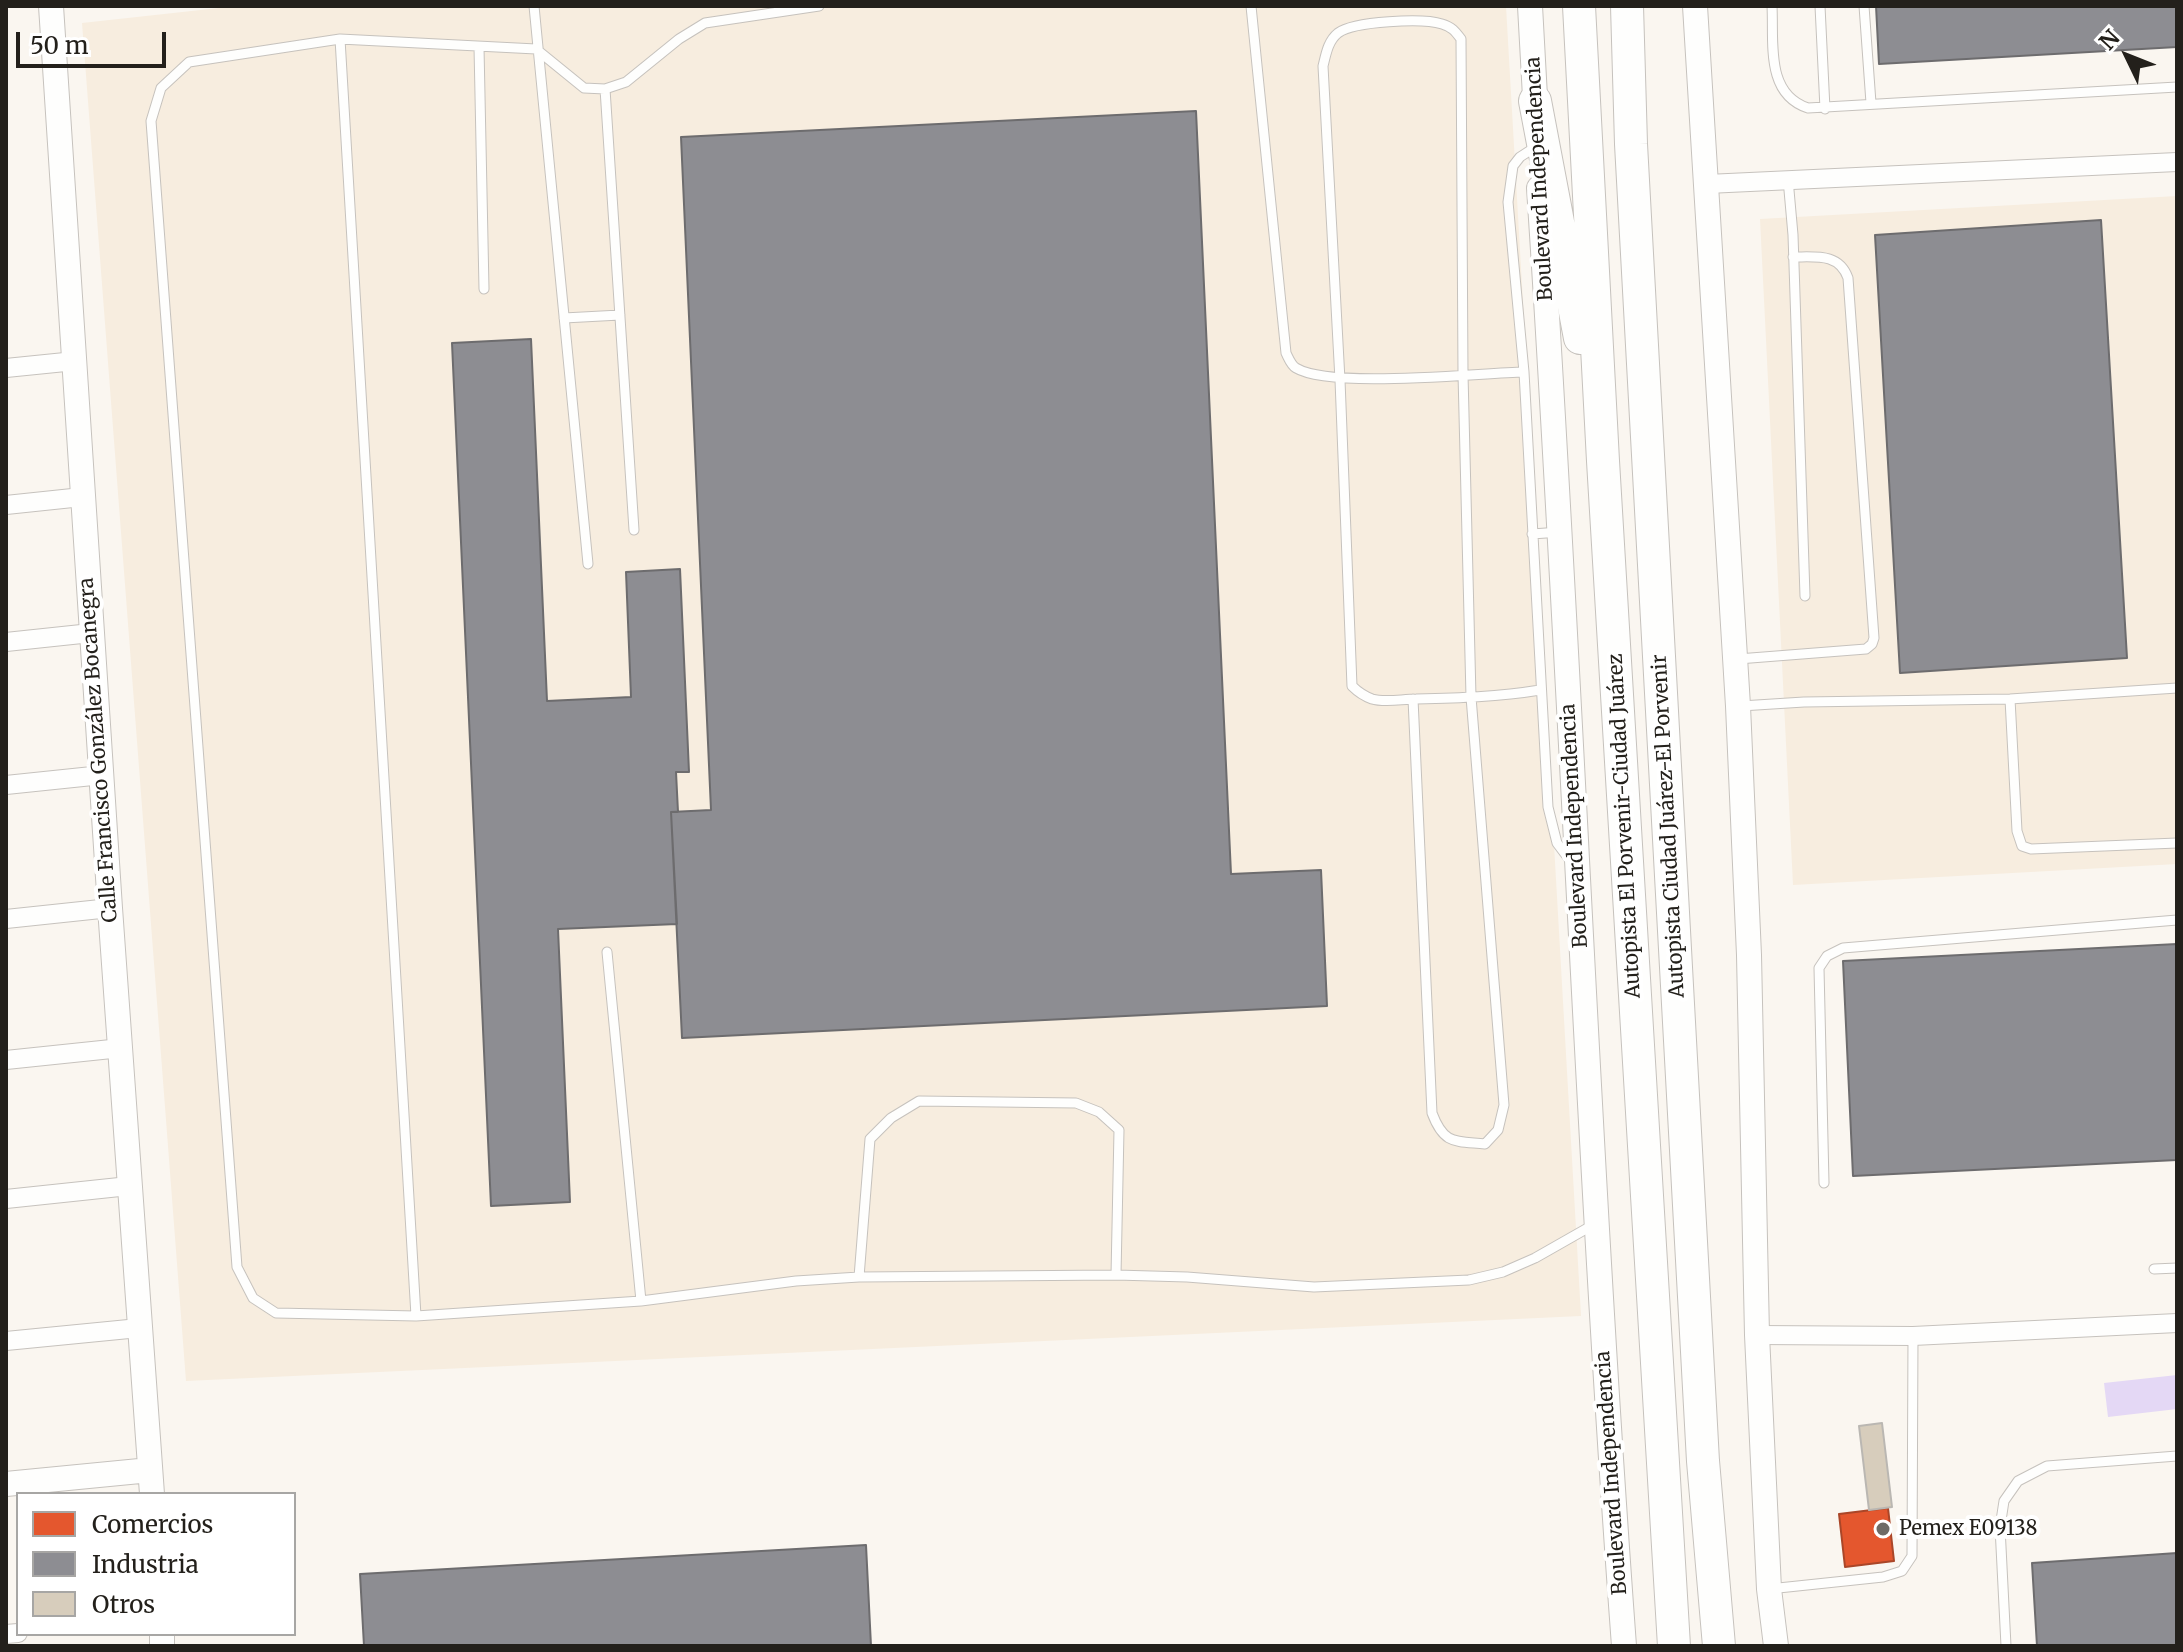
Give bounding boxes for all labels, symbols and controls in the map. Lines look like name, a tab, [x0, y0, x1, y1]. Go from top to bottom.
scale bar	[20, 16, 170, 66]
north arrow	[2087, 16, 2167, 96]
text: N	[2093, 24, 2126, 56]
text: 50 m	[30, 30, 89, 61]
street label: Boulevard Independencia	[1522, 56, 1558, 302]
street label: Calle Francisco González Bocanegra	[75, 577, 123, 923]
street label: Autopista El Porvenir-Ciudad Juárez	[1604, 653, 1646, 999]
street label: Autopista Ciudad Juárez-El Porvenir	[1648, 654, 1690, 998]
street label: Boulevard Independencia	[1557, 703, 1593, 949]
street label: Boulevard Independencia	[1591, 1350, 1633, 1596]
legend	[16, 1492, 296, 1636]
text: Comercios	[92, 1509, 213, 1540]
place label: Pemex E09138	[1899, 1517, 2037, 1541]
marker: Pemex E09138	[1874, 1520, 1892, 1538]
text: Industria	[92, 1549, 199, 1580]
text: Otros	[92, 1589, 155, 1620]

